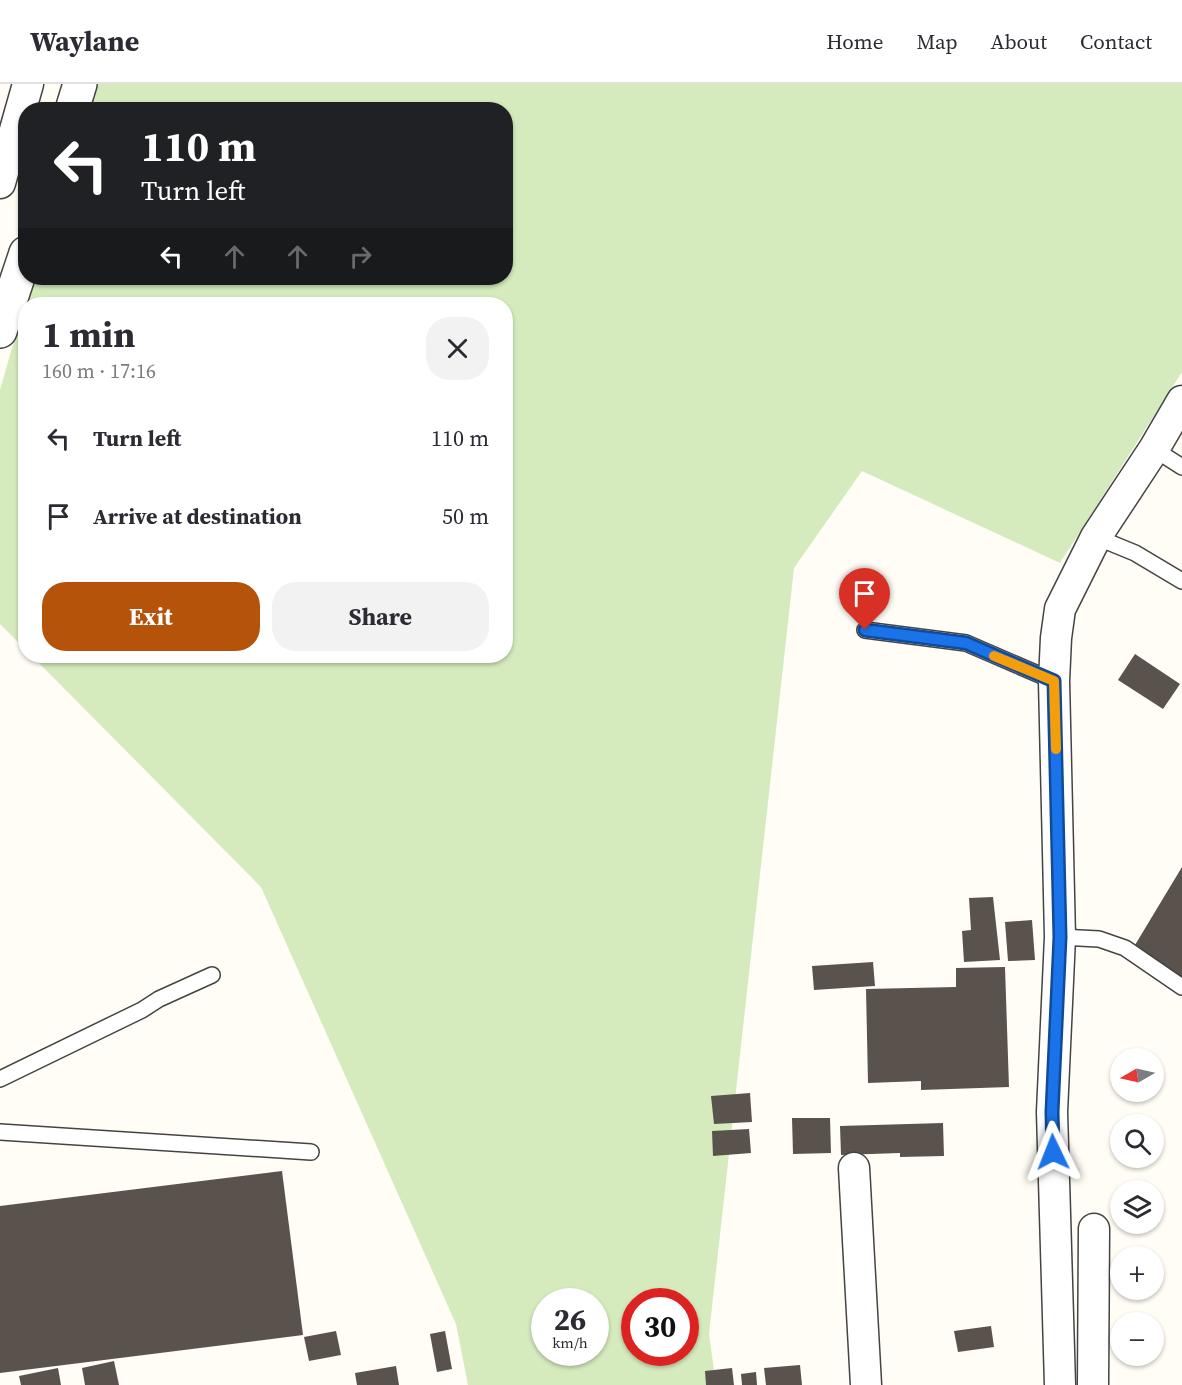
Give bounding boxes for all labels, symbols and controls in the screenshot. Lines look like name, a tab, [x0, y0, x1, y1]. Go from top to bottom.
text: Waylane	[30, 22, 139, 60]
text: Home	[826, 27, 884, 56]
text: Map	[917, 27, 958, 56]
text: About	[991, 27, 1047, 56]
text: Contact	[1080, 27, 1152, 56]
text: 110 m	[141, 117, 256, 175]
icon: left	[42, 126, 120, 204]
text: Turn left	[141, 172, 245, 209]
icon: left	[155, 240, 188, 273]
icon: ahead	[218, 240, 251, 273]
icon: ahead	[281, 240, 314, 273]
icon: right	[344, 240, 377, 273]
text: 1 min	[42, 310, 135, 359]
button: close	[426, 317, 489, 380]
text: 160 m · 17:16	[42, 357, 156, 385]
icon: left	[42, 422, 75, 455]
text: Turn left	[93, 423, 181, 453]
text: 110 m	[431, 423, 489, 453]
icon: arrive	[42, 500, 75, 533]
text: Arrive at destination	[93, 501, 302, 531]
text: 50 m	[442, 501, 489, 531]
pin	[839, 568, 890, 630]
icon: arrive	[848, 577, 881, 610]
button: Exit	[42, 582, 260, 651]
button: Share	[272, 582, 489, 651]
north arrow	[1110, 1048, 1164, 1102]
map controls	[1110, 1048, 1164, 1366]
button: search	[1110, 1114, 1164, 1168]
position arrow	[1021, 1120, 1085, 1184]
button: layers	[1110, 1180, 1164, 1234]
button: +	[1110, 1246, 1164, 1300]
speed limit sign: 30	[621, 1288, 699, 1366]
text: 26	[554, 1299, 586, 1340]
button: −	[1110, 1312, 1164, 1366]
text: km/h	[552, 1332, 588, 1353]

